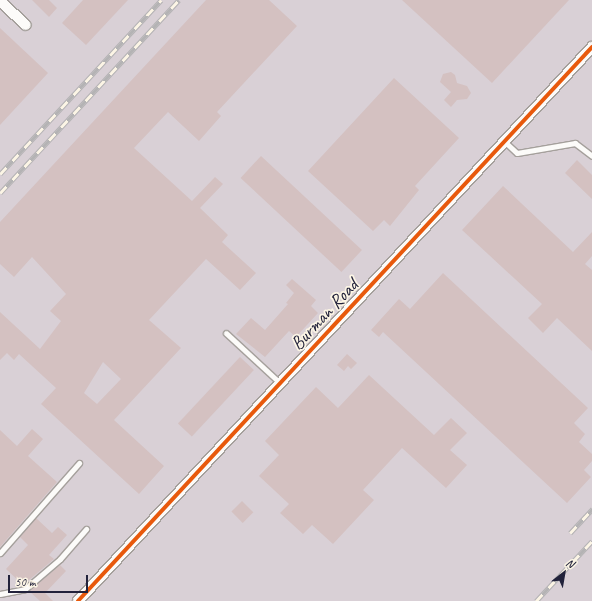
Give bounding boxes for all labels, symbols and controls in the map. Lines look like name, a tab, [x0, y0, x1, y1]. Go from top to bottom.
street label: Burman Road	[287, 275, 363, 355]
north arrow	[544, 553, 584, 593]
text: N	[564, 555, 577, 570]
scale bar	[10, 567, 90, 593]
text: 50 m	[15, 574, 35, 590]

